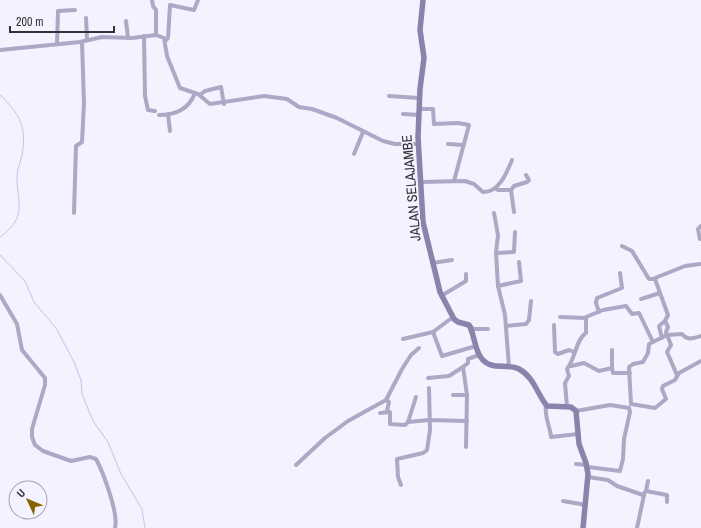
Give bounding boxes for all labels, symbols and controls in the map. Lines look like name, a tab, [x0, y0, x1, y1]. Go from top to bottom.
scale bar	[10, 8, 114, 34]
text: 200 m	[16, 14, 43, 30]
street label: JALAN SELAJAMBE	[397, 134, 425, 242]
north arrow	[8, 480, 48, 520]
text: U	[14, 486, 28, 500]

